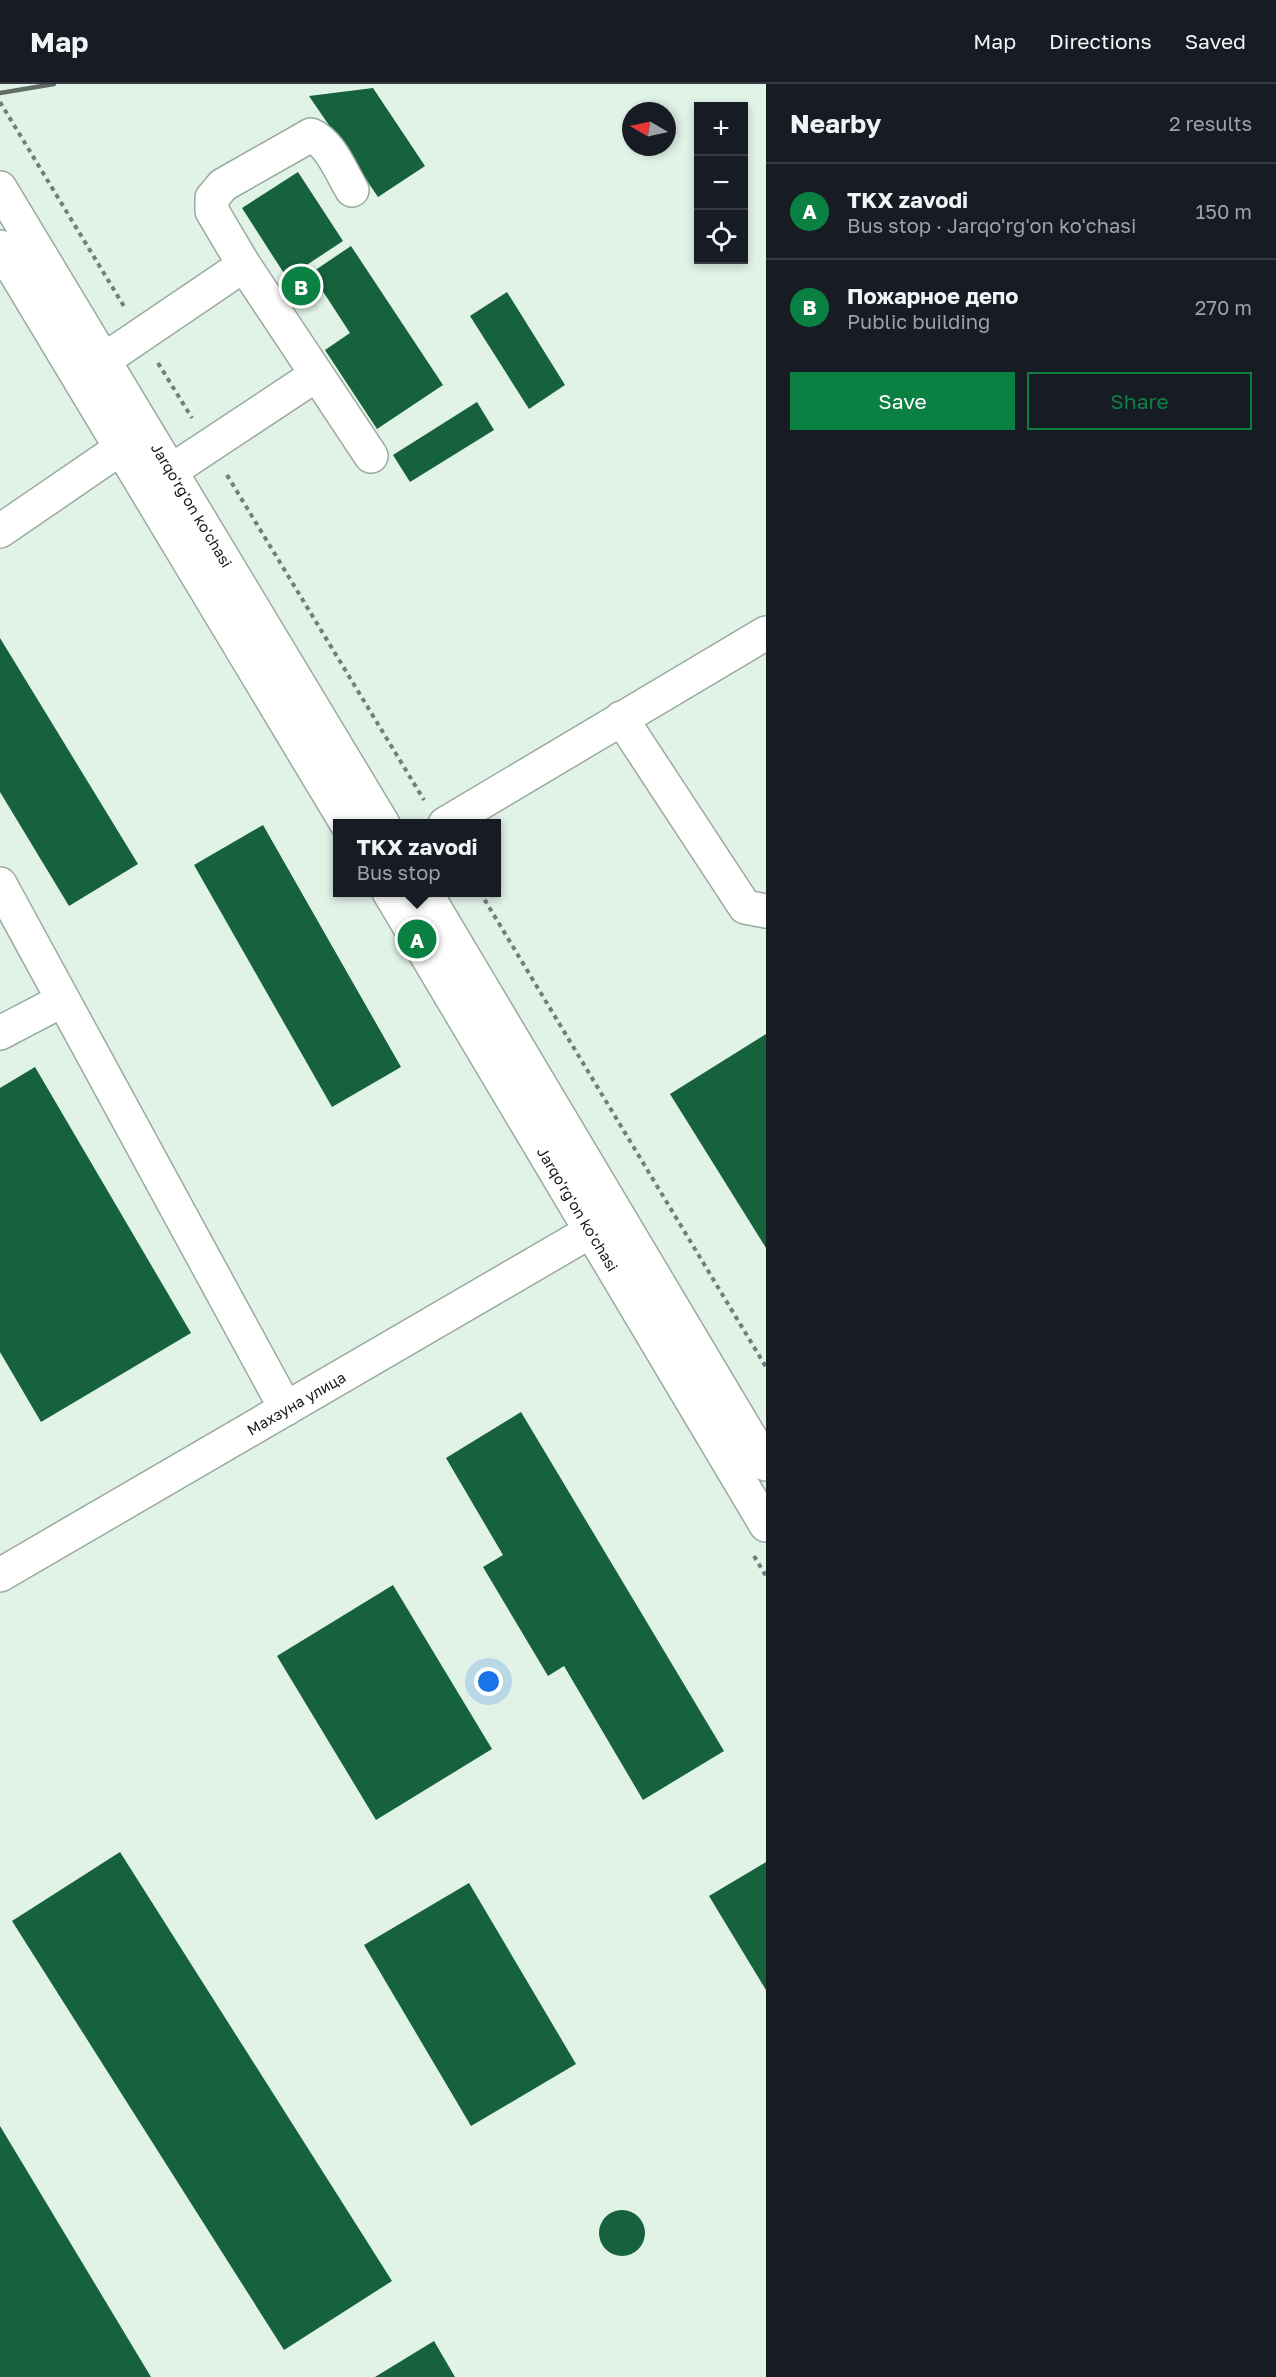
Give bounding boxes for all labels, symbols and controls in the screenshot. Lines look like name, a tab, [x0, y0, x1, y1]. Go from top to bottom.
text: Map	[30, 25, 88, 58]
text: Map	[973, 28, 1016, 54]
text: Directions	[1049, 28, 1152, 54]
text: Saved	[1185, 28, 1246, 54]
north arrow	[622, 102, 676, 156]
map controls	[694, 102, 748, 264]
button: +	[694, 102, 748, 156]
text: Nearby	[790, 108, 881, 139]
text: 2 results	[1169, 111, 1252, 135]
button: −	[694, 156, 748, 210]
text: TKX zavodi	[847, 186, 968, 213]
text: A	[802, 199, 817, 223]
text: 150 m	[1196, 199, 1252, 223]
button: locate	[694, 210, 748, 264]
text: Bus stop · Jarqo'rg'on ko'chasi	[847, 213, 1136, 237]
pin: B	[282, 264, 320, 308]
text: Пожарное депо	[847, 282, 1019, 309]
text: B	[802, 295, 817, 319]
text: 270 m	[1195, 295, 1252, 319]
text: Public building	[847, 309, 990, 333]
button: Save	[790, 372, 1015, 430]
button: Share	[1027, 372, 1252, 430]
street label: Jarqo'rg'on ko'chasi	[148, 440, 236, 570]
popup	[333, 819, 501, 897]
text: TKX zavodi	[357, 833, 477, 860]
text: Bus stop	[357, 860, 441, 884]
pin: A	[398, 916, 436, 962]
street label: Jarqo'rg'on ko'chasi	[534, 1144, 622, 1274]
street label: Махзуна улица	[244, 1368, 348, 1438]
your location	[474, 1667, 503, 1696]

